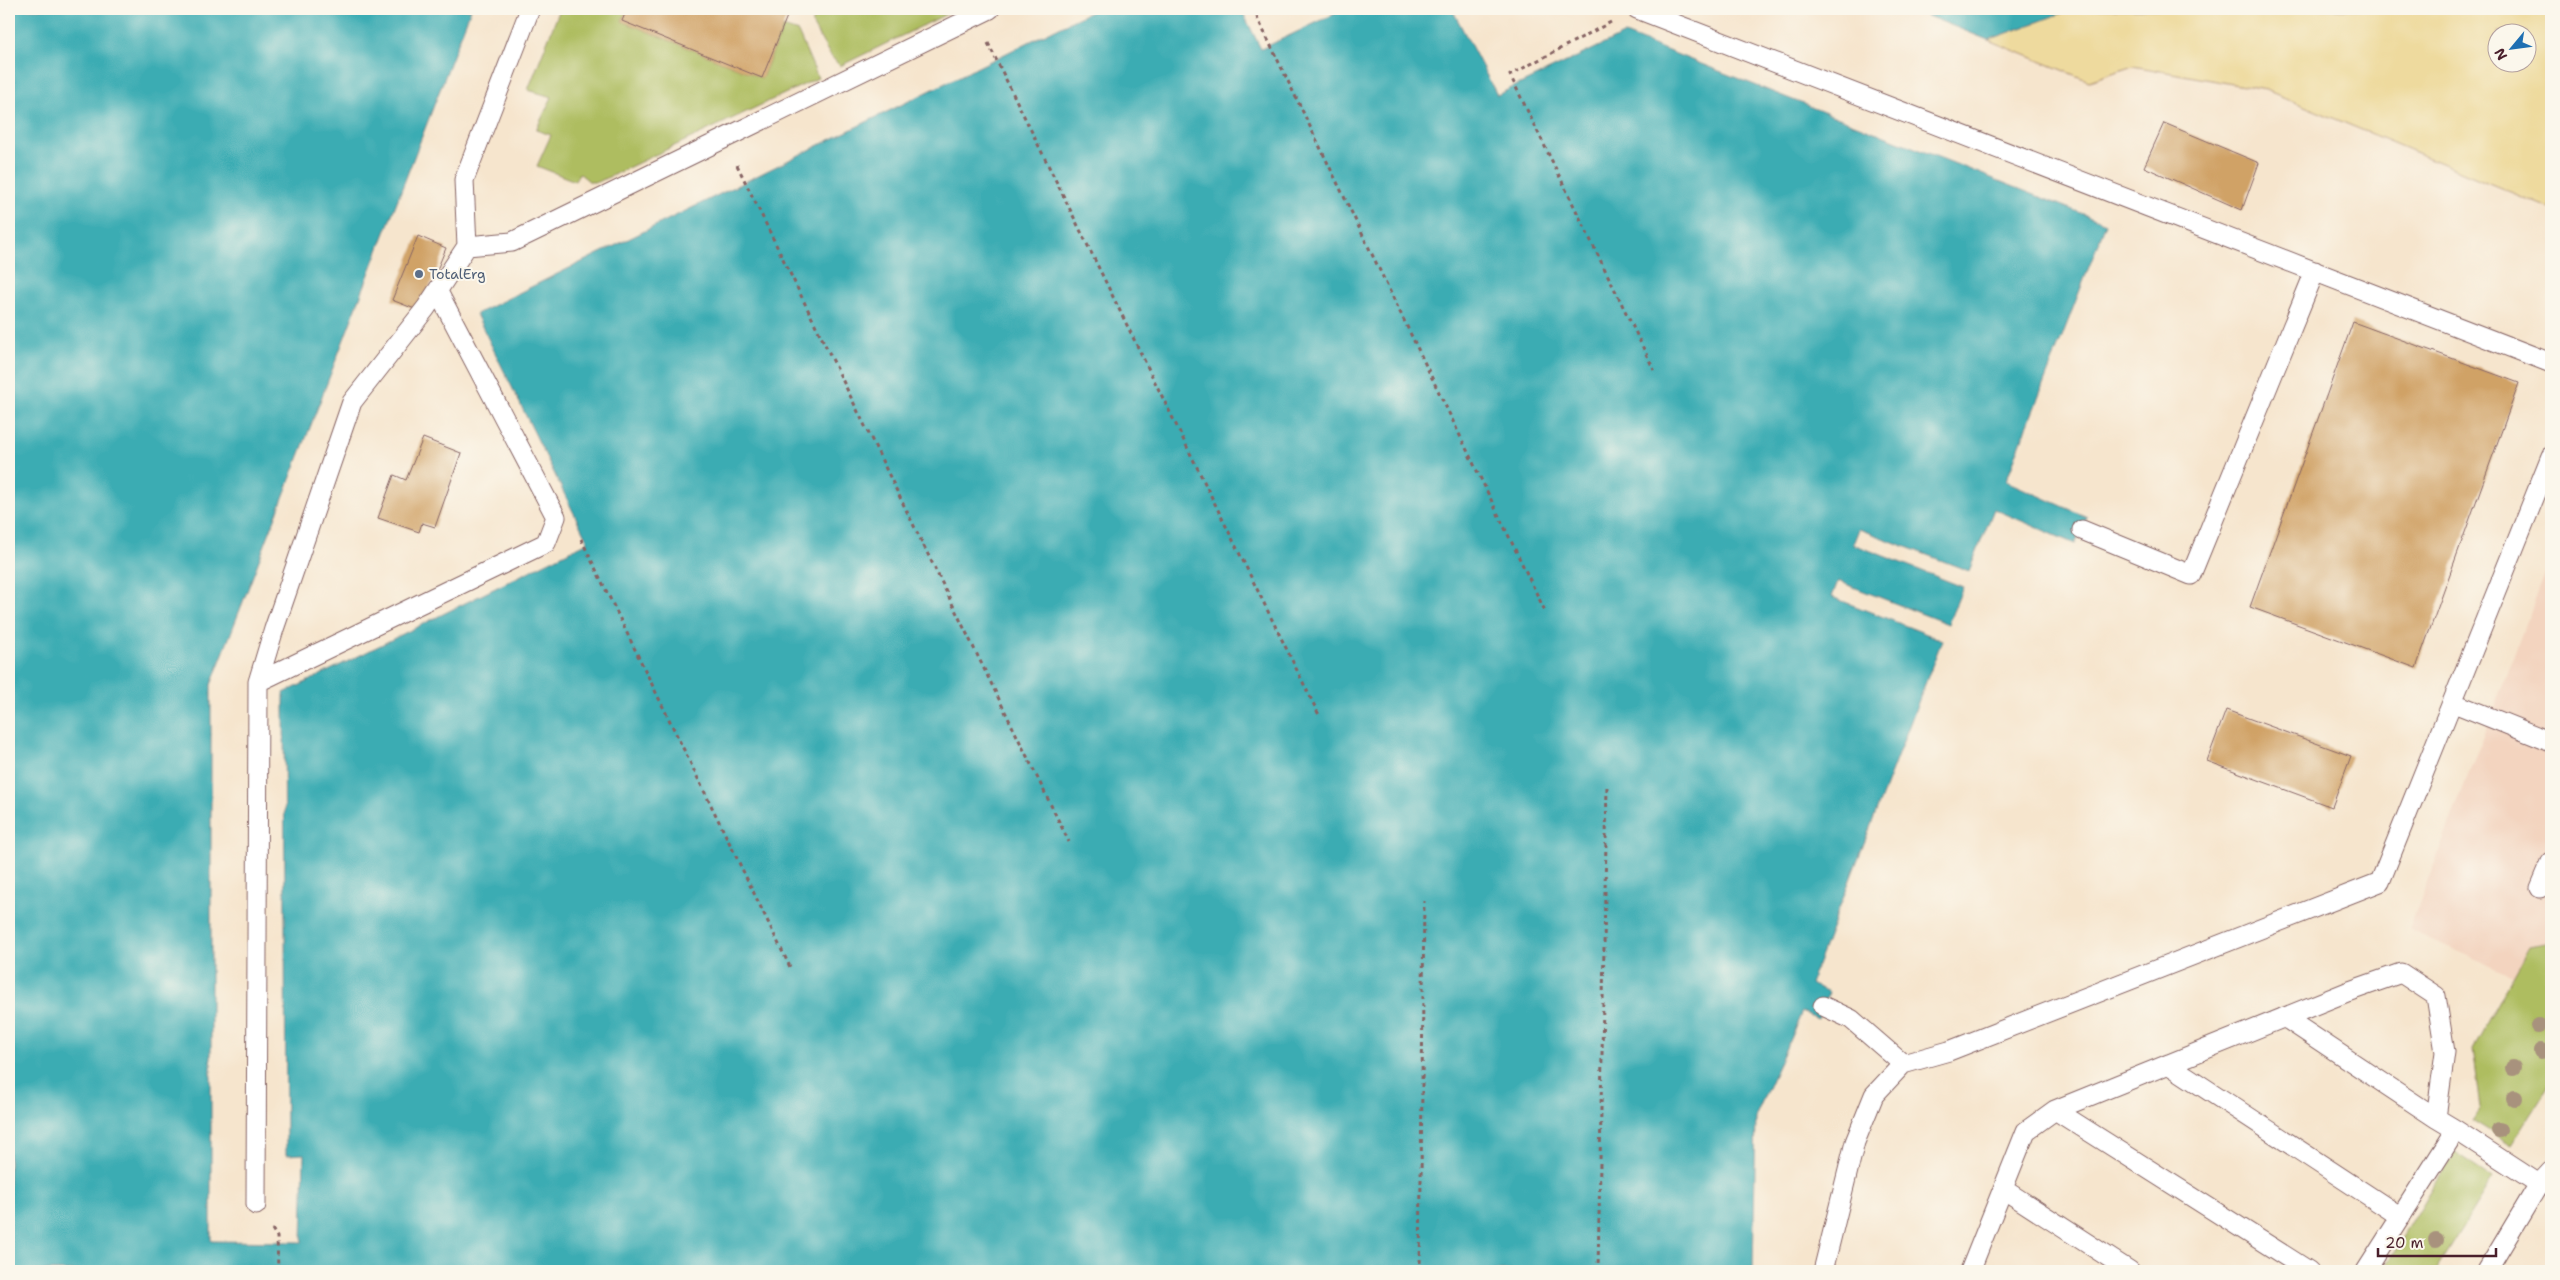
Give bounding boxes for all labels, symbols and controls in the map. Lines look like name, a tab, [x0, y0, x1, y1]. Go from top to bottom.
north arrow	[2488, 22, 2538, 72]
text: N	[2490, 45, 2511, 64]
place label: TotalErg	[429, 265, 486, 283]
marker: TotalErg	[413, 268, 425, 280]
scale bar	[2378, 1225, 2495, 1257]
text: 20 m	[2385, 1233, 2424, 1253]

